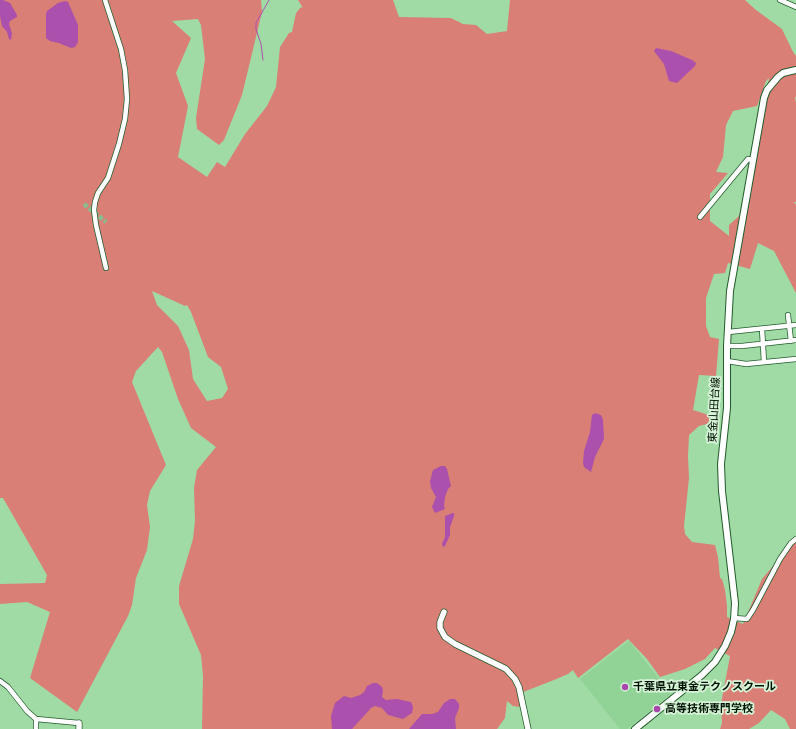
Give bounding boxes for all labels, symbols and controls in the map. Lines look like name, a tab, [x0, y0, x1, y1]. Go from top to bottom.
street label: 東金山田台線	[707, 377, 723, 443]
place label: 千葉県立東金テクノスクール	[633, 680, 776, 694]
marker: 千葉県立東金テクノスクール	[620, 682, 630, 692]
place label: 高等技術専門学校	[665, 702, 753, 716]
marker: 高等技術専門学校	[652, 704, 662, 714]

